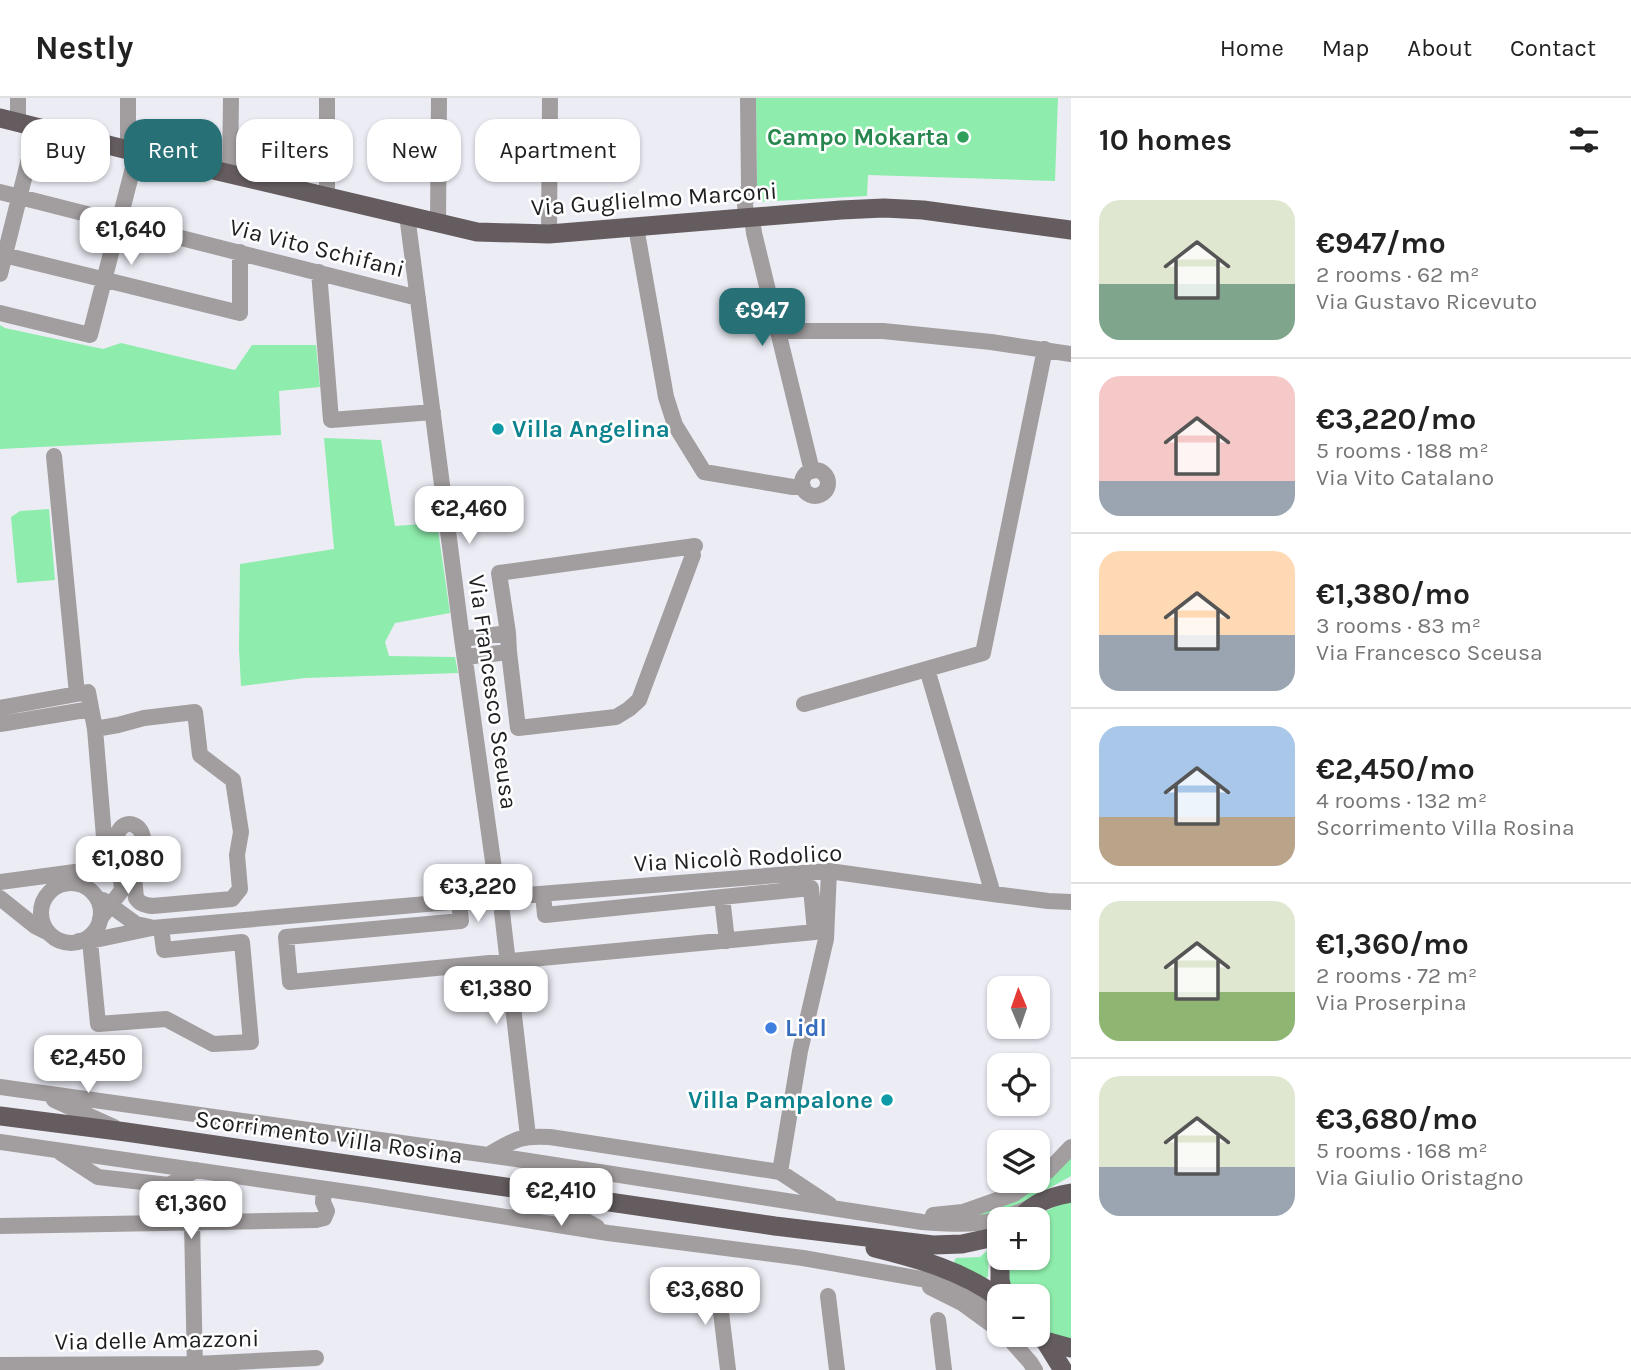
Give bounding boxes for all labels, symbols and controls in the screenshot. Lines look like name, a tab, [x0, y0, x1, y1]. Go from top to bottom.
text: Nestly	[35, 29, 133, 67]
text: Home	[1220, 34, 1284, 62]
text: Map	[1322, 34, 1369, 62]
text: About	[1407, 34, 1472, 62]
text: Contact	[1510, 34, 1596, 62]
chip: Buy	[21, 119, 110, 182]
chip: Rent	[124, 119, 222, 182]
chip: Filters	[236, 119, 353, 182]
chip: New	[367, 119, 461, 182]
chip: Apartment	[475, 119, 640, 182]
icon: filters	[1565, 121, 1603, 159]
text: 10 homes	[1099, 122, 1232, 158]
place label: Campo Mokarta	[767, 123, 949, 151]
marker: Campo Mokarta	[955, 129, 971, 145]
street label: Via Guglielmo Marconi	[530, 176, 778, 222]
pin: €1,640	[74, 208, 188, 267]
street label: Via Vito Schifani	[226, 213, 408, 283]
text: €1,640	[96, 216, 166, 243]
text: €947/mo	[1316, 225, 1446, 261]
icon: home	[1155, 228, 1239, 312]
text: 2 rooms · 62 m²	[1316, 261, 1480, 288]
pin: €947	[721, 288, 803, 348]
text: Via Gustavo Ricevuto	[1316, 288, 1537, 315]
text: €947	[735, 297, 789, 324]
text: €3,220/mo	[1316, 401, 1476, 437]
icon: home	[1155, 404, 1239, 488]
place label: Villa Angelina	[512, 415, 670, 443]
marker: Villa Angelina	[490, 421, 506, 437]
text: 5 rooms · 188 m²	[1316, 437, 1489, 464]
text: Via Vito Catalano	[1316, 464, 1494, 491]
pin: €2,460	[412, 486, 526, 546]
text: €2,460	[431, 495, 507, 522]
street label: Via Francesco Sceusa	[463, 573, 523, 811]
text: €1,380/mo	[1316, 576, 1470, 612]
icon: home	[1155, 579, 1239, 663]
text: 3 rooms · 83 m²	[1316, 612, 1481, 639]
text: Via Francesco Sceusa	[1316, 639, 1543, 666]
text: €2,450/mo	[1316, 751, 1475, 787]
icon: home	[1155, 754, 1239, 838]
text: 4 rooms · 132 m²	[1316, 787, 1487, 814]
text: Scorrimento Villa Rosina	[1316, 814, 1575, 841]
pin: €1,080	[71, 836, 185, 896]
street label: Via Nicolò Rodolico	[633, 839, 843, 877]
text: €1,080	[92, 845, 164, 872]
pin: €3,220	[421, 864, 535, 924]
text: €3,220	[439, 873, 517, 900]
text: €1,360/mo	[1316, 926, 1469, 962]
icon: home	[1155, 929, 1239, 1013]
text: 2 rooms · 72 m²	[1316, 962, 1477, 989]
pin: €1,380	[439, 967, 553, 1026]
text: €1,380	[460, 975, 532, 1002]
north arrow	[987, 976, 1050, 1040]
map controls	[987, 976, 1050, 1347]
text: Via Proserpina	[1316, 989, 1467, 1016]
place label: Lidl	[785, 1014, 827, 1042]
marker: Lidl	[763, 1020, 779, 1036]
pin: €2,450	[31, 1035, 145, 1095]
text: €2,450	[50, 1044, 126, 1071]
button: locate	[987, 1053, 1050, 1116]
place label: Villa Pampalone	[688, 1086, 873, 1114]
marker: Villa Pampalone	[879, 1092, 895, 1108]
text: €3,680/mo	[1316, 1101, 1477, 1137]
street label: Scorrimento Villa Rosina	[193, 1104, 465, 1170]
icon: home	[1155, 1104, 1239, 1188]
button: layers	[987, 1130, 1050, 1193]
text: 5 rooms · 168 m²	[1316, 1137, 1488, 1164]
text: Via Giulio Oristagno	[1316, 1164, 1524, 1191]
pin: €2,410	[504, 1168, 618, 1228]
text: €2,410	[526, 1177, 596, 1204]
pin: €1,360	[134, 1182, 248, 1241]
text: €1,360	[155, 1190, 227, 1217]
button: +	[987, 1207, 1050, 1270]
pin: €3,680	[648, 1268, 762, 1327]
text: €3,680	[666, 1276, 744, 1303]
button: −	[987, 1284, 1050, 1347]
street label: Via delle Amazzoni	[54, 1324, 260, 1356]

